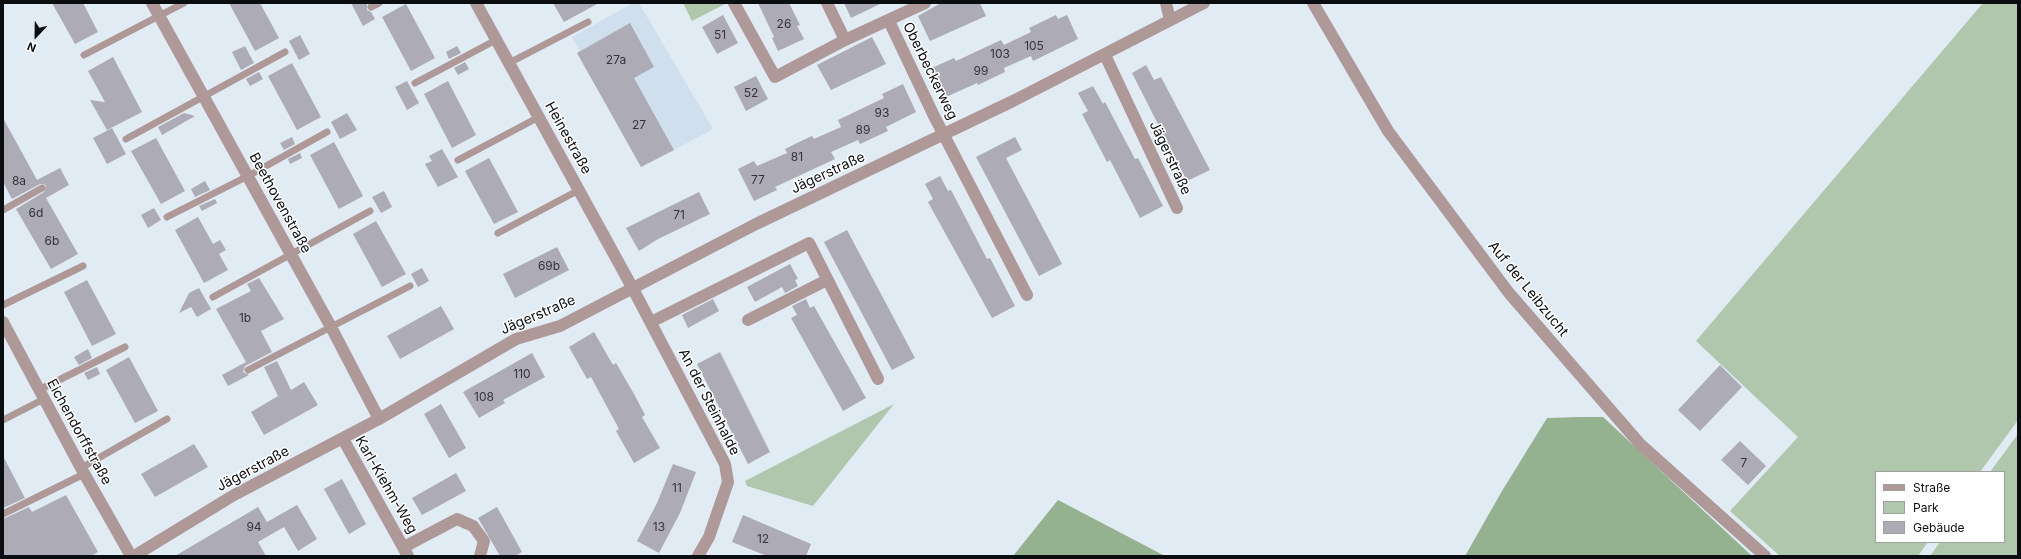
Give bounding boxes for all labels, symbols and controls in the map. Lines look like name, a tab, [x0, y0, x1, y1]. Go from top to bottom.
north arrow	[16, 16, 56, 56]
house number: 26	[777, 17, 791, 31]
street label: Oberbeckerweg	[899, 19, 961, 123]
house number: 51	[714, 28, 726, 42]
text: N	[25, 39, 38, 55]
house number: 105	[1024, 39, 1044, 53]
house number: 103	[990, 47, 1010, 61]
house number: 27a	[606, 53, 626, 67]
house number: 99	[974, 64, 988, 78]
house number: 52	[744, 86, 758, 100]
street label: Heinestraße	[541, 99, 595, 177]
house number: 93	[875, 106, 889, 120]
house number: 27	[632, 118, 646, 132]
street label: Jägerstraße	[1146, 118, 1194, 198]
house number: 89	[856, 123, 870, 137]
street label: Jägerstraße	[788, 149, 868, 197]
street label: Beethovenstraße	[245, 150, 315, 256]
house number: 81	[791, 150, 803, 164]
house number: 77	[751, 173, 765, 187]
house number: 8a	[12, 174, 26, 188]
house number: 6d	[29, 206, 43, 220]
house number: 71	[673, 208, 685, 222]
house number: 6b	[45, 234, 59, 248]
street label: Auf der Leibzucht	[1484, 238, 1572, 340]
house number: 69b	[538, 259, 560, 273]
street label: Jägerstraße	[498, 292, 578, 338]
house number: 1b	[239, 311, 251, 325]
street label: An der Steinhalde	[675, 346, 743, 458]
house number: 110	[513, 367, 531, 381]
street label: Eichendorffstraße	[43, 376, 115, 488]
house number: 108	[474, 390, 494, 404]
street label: Karl-Kiehm-Weg	[351, 433, 421, 537]
street label: Jägerstraße	[214, 443, 292, 495]
house number: 7	[1741, 456, 1747, 470]
legend	[1875, 471, 2005, 543]
text: Straße	[1913, 480, 1950, 495]
house number: 11	[672, 481, 682, 495]
text: Park	[1913, 500, 1939, 515]
house number: 94	[246, 520, 262, 534]
house number: 13	[653, 520, 665, 534]
text: Gebäude	[1913, 520, 1965, 535]
house number: 12	[757, 532, 769, 546]

